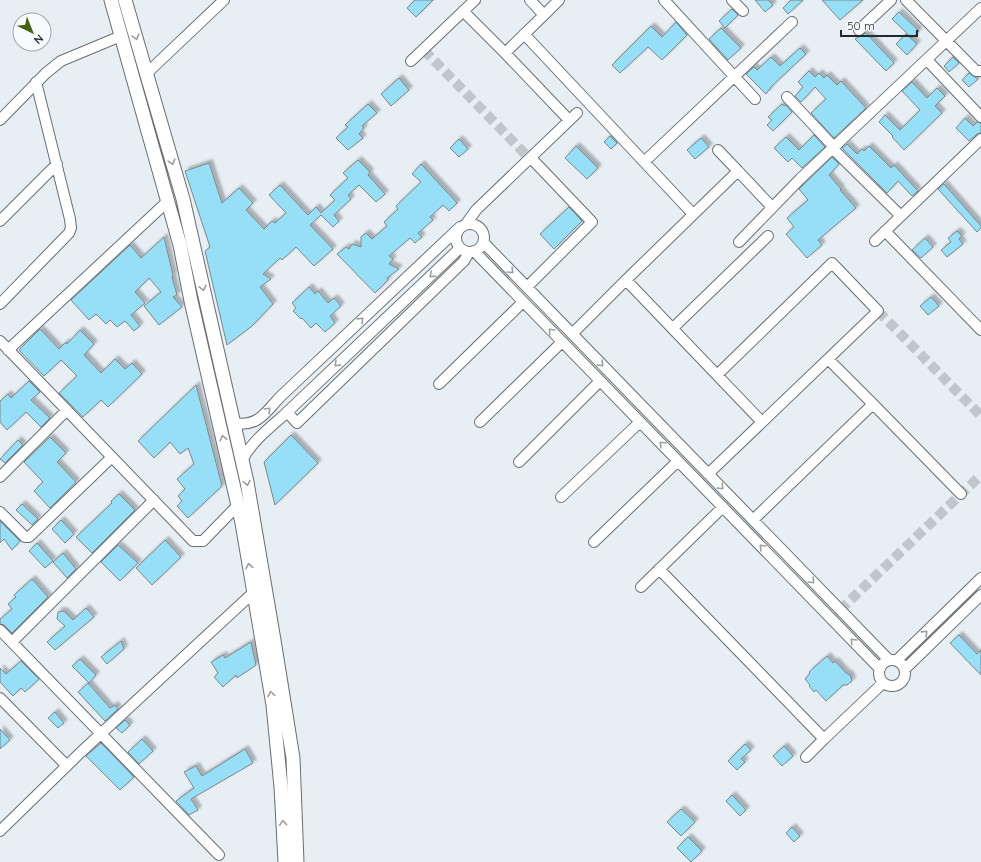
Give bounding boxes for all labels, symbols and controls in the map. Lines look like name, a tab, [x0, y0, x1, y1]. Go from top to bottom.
north arrow	[12, 12, 52, 52]
scale bar	[841, 12, 917, 38]
text: 50 m	[847, 18, 875, 33]
text: N	[31, 31, 47, 47]
one-way arrow	[131, 34, 140, 41]
one-way arrow	[167, 158, 176, 165]
one-way arrow	[506, 266, 514, 274]
one-way arrow	[429, 270, 436, 277]
one-way arrow	[199, 285, 207, 292]
one-way arrow	[356, 317, 364, 325]
one-way arrow	[548, 328, 556, 336]
one-way arrow	[334, 359, 342, 367]
one-way arrow	[596, 359, 604, 367]
one-way arrow	[263, 407, 271, 415]
one-way arrow	[219, 435, 227, 441]
one-way arrow	[659, 441, 666, 449]
one-way arrow	[243, 480, 251, 487]
one-way arrow	[716, 482, 724, 490]
one-way arrow	[759, 544, 767, 552]
one-way arrow	[245, 562, 254, 569]
one-way arrow	[807, 576, 815, 584]
one-way arrow	[920, 630, 928, 638]
one-way arrow	[850, 638, 857, 646]
one-way arrow	[267, 691, 276, 697]
one-way arrow	[279, 820, 288, 826]

